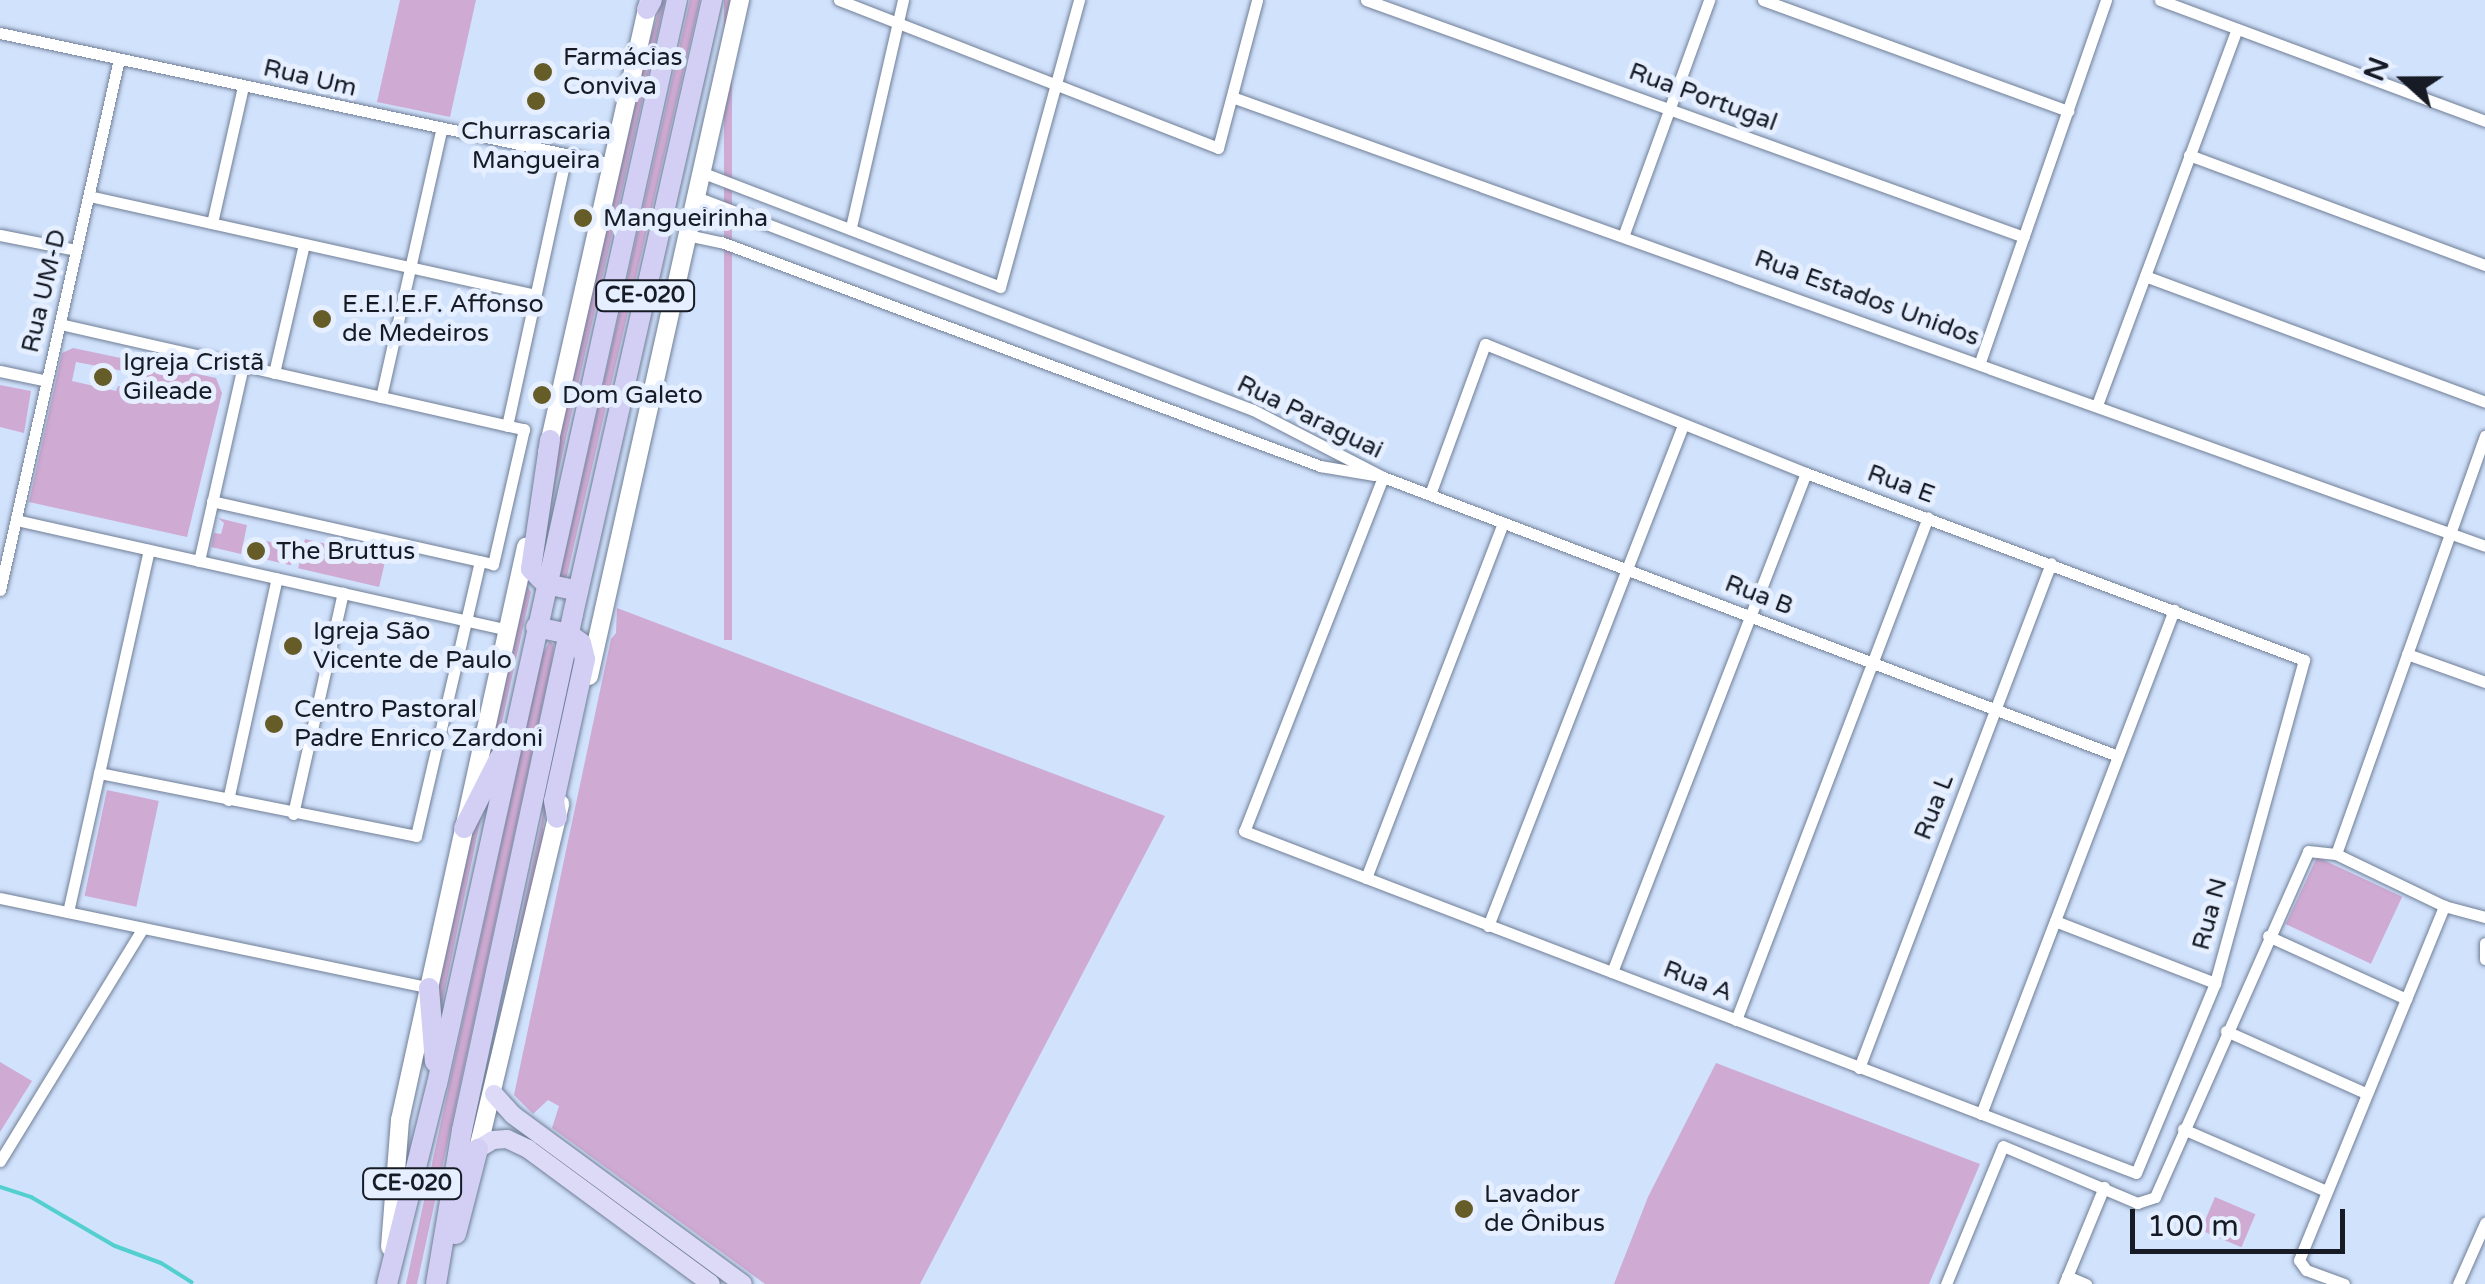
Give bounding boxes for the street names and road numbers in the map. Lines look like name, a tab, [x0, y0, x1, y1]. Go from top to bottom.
street label: Rua Um	[260, 53, 360, 103]
street label: Rua Portugal	[1625, 56, 1781, 138]
street label: Rua UM-D	[15, 226, 73, 356]
street label: Rua Estados Unidos	[1750, 243, 1984, 353]
road number: CE-020	[595, 279, 695, 313]
street label: Rua Paraguai	[1232, 369, 1388, 465]
street label: Rua E	[1863, 458, 1939, 510]
street label: Rua B	[1721, 568, 1797, 622]
street label: Rua L	[1908, 770, 1960, 844]
street label: Rua N	[2186, 875, 2234, 953]
street label: Rua A	[1659, 954, 1737, 1008]
road number: CE-020	[362, 1167, 462, 1201]

